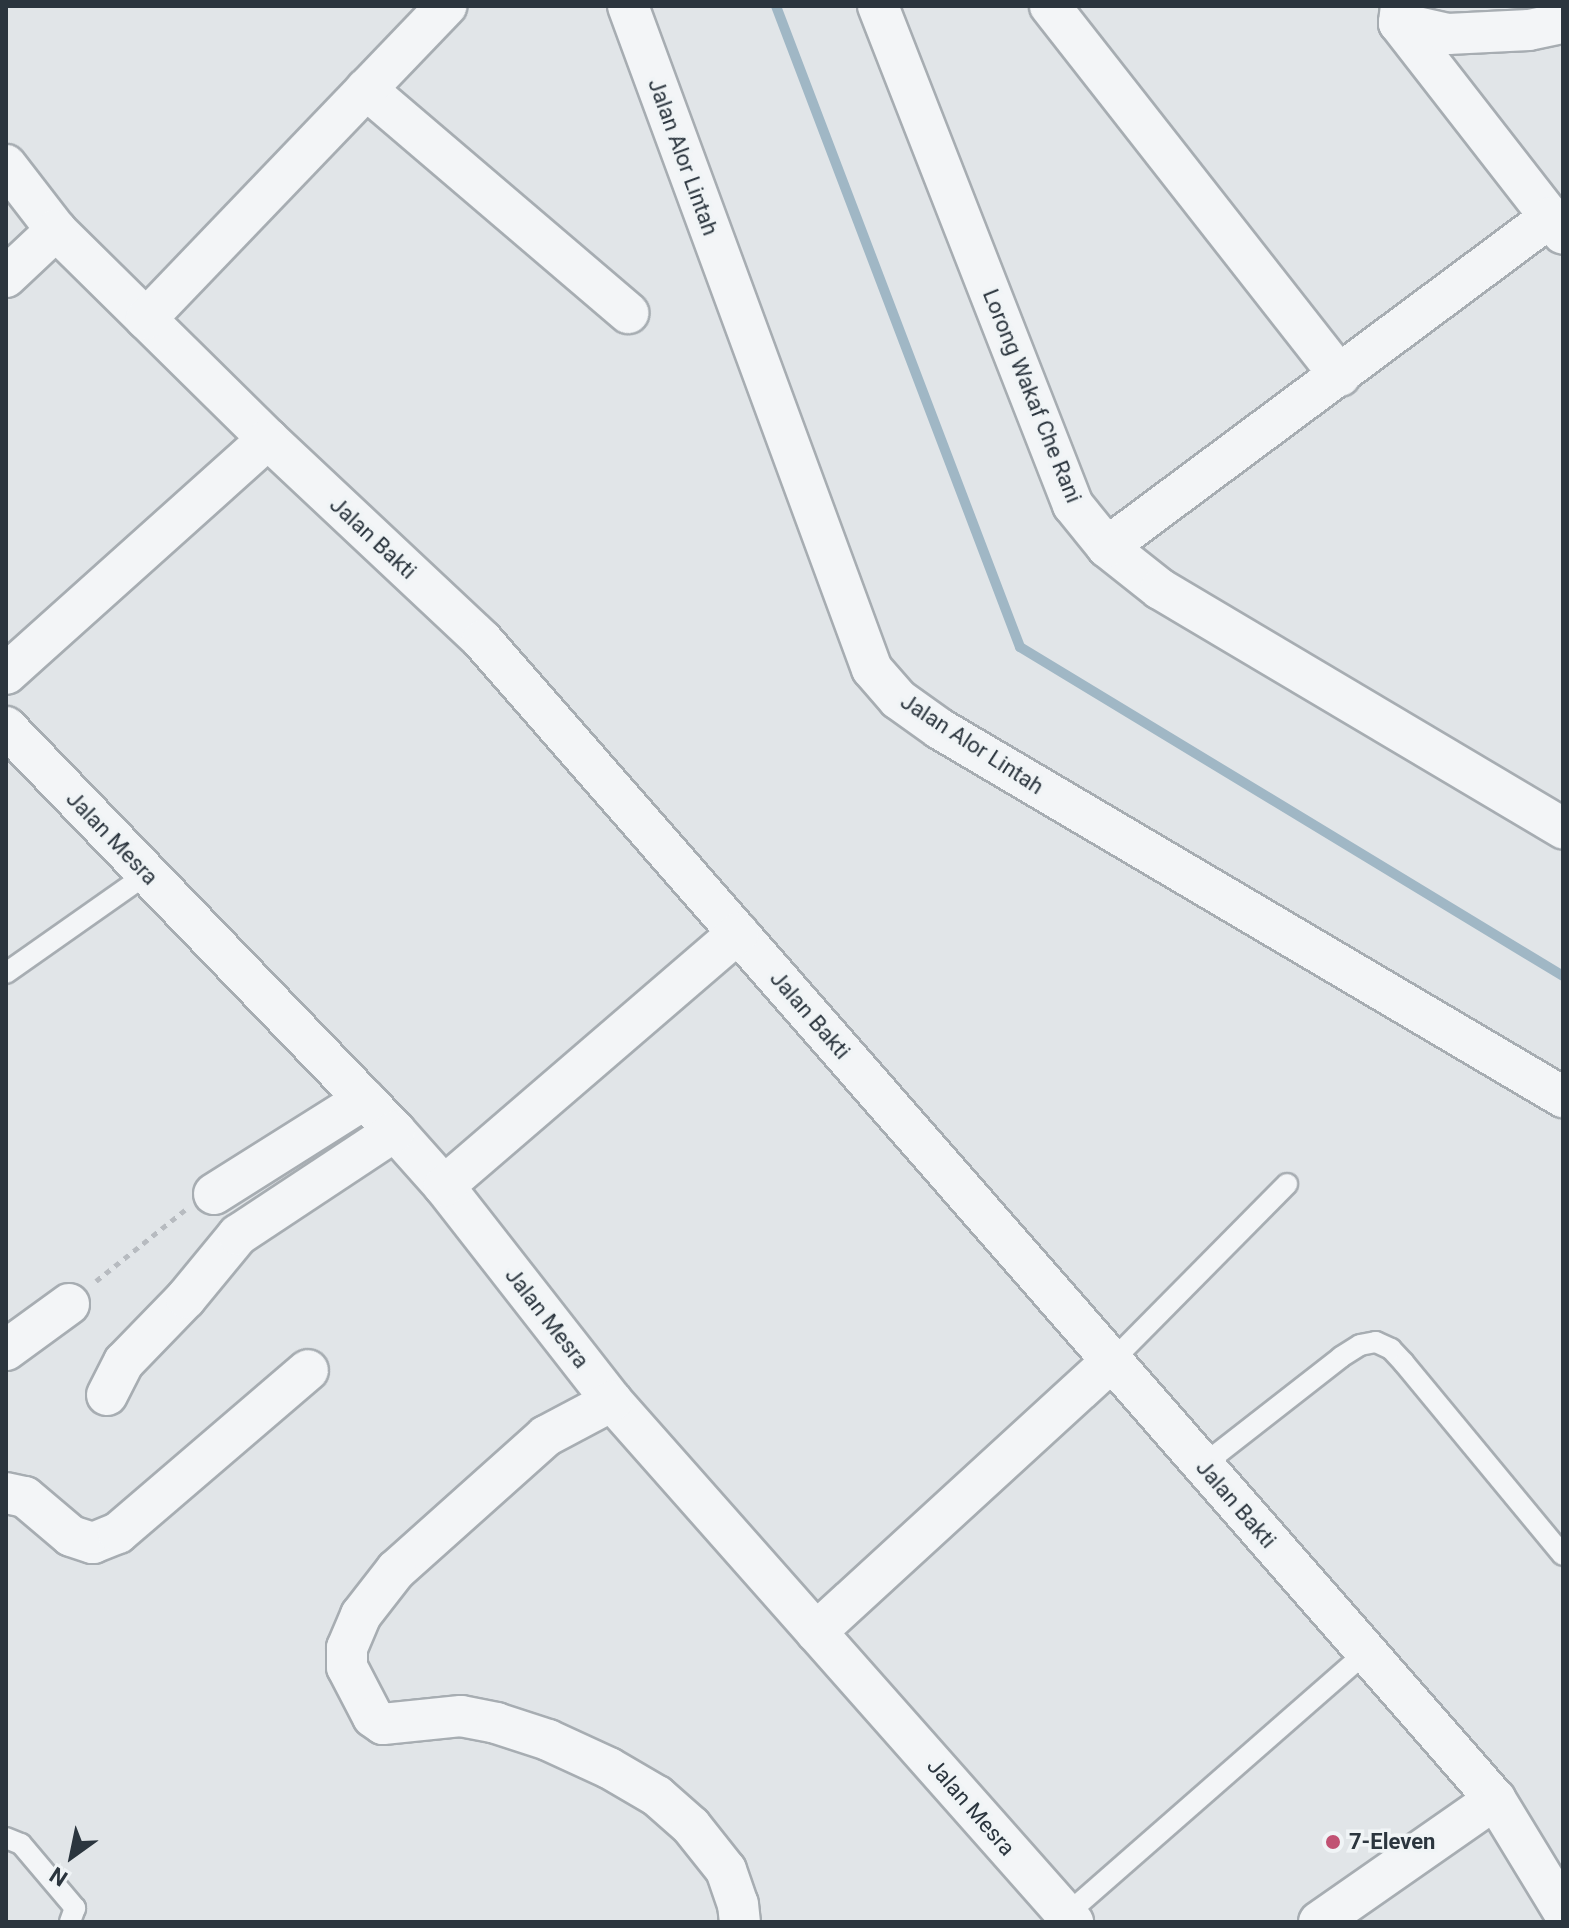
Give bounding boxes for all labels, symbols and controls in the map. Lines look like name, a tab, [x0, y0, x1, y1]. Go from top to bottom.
street label: Jalan Alor Lintah	[642, 75, 724, 239]
street label: Lorong Wakaf Che Rani	[977, 285, 1087, 507]
street label: Jalan Bakti	[324, 491, 422, 585]
street label: Jalan Alor Lintah	[896, 688, 1048, 800]
street label: Jalan Mesra	[61, 786, 163, 890]
street label: Jalan Bakti	[764, 965, 856, 1065]
street label: Jalan Mesra	[500, 1262, 594, 1374]
street label: Jalan Bakti	[1190, 1454, 1282, 1554]
street label: Jalan Mesra	[922, 1753, 1020, 1861]
north arrow	[32, 1816, 112, 1896]
place label: 7-Eleven	[1349, 1829, 1435, 1855]
marker: 7-Eleven	[1324, 1833, 1342, 1851]
text: N	[45, 1862, 72, 1891]

